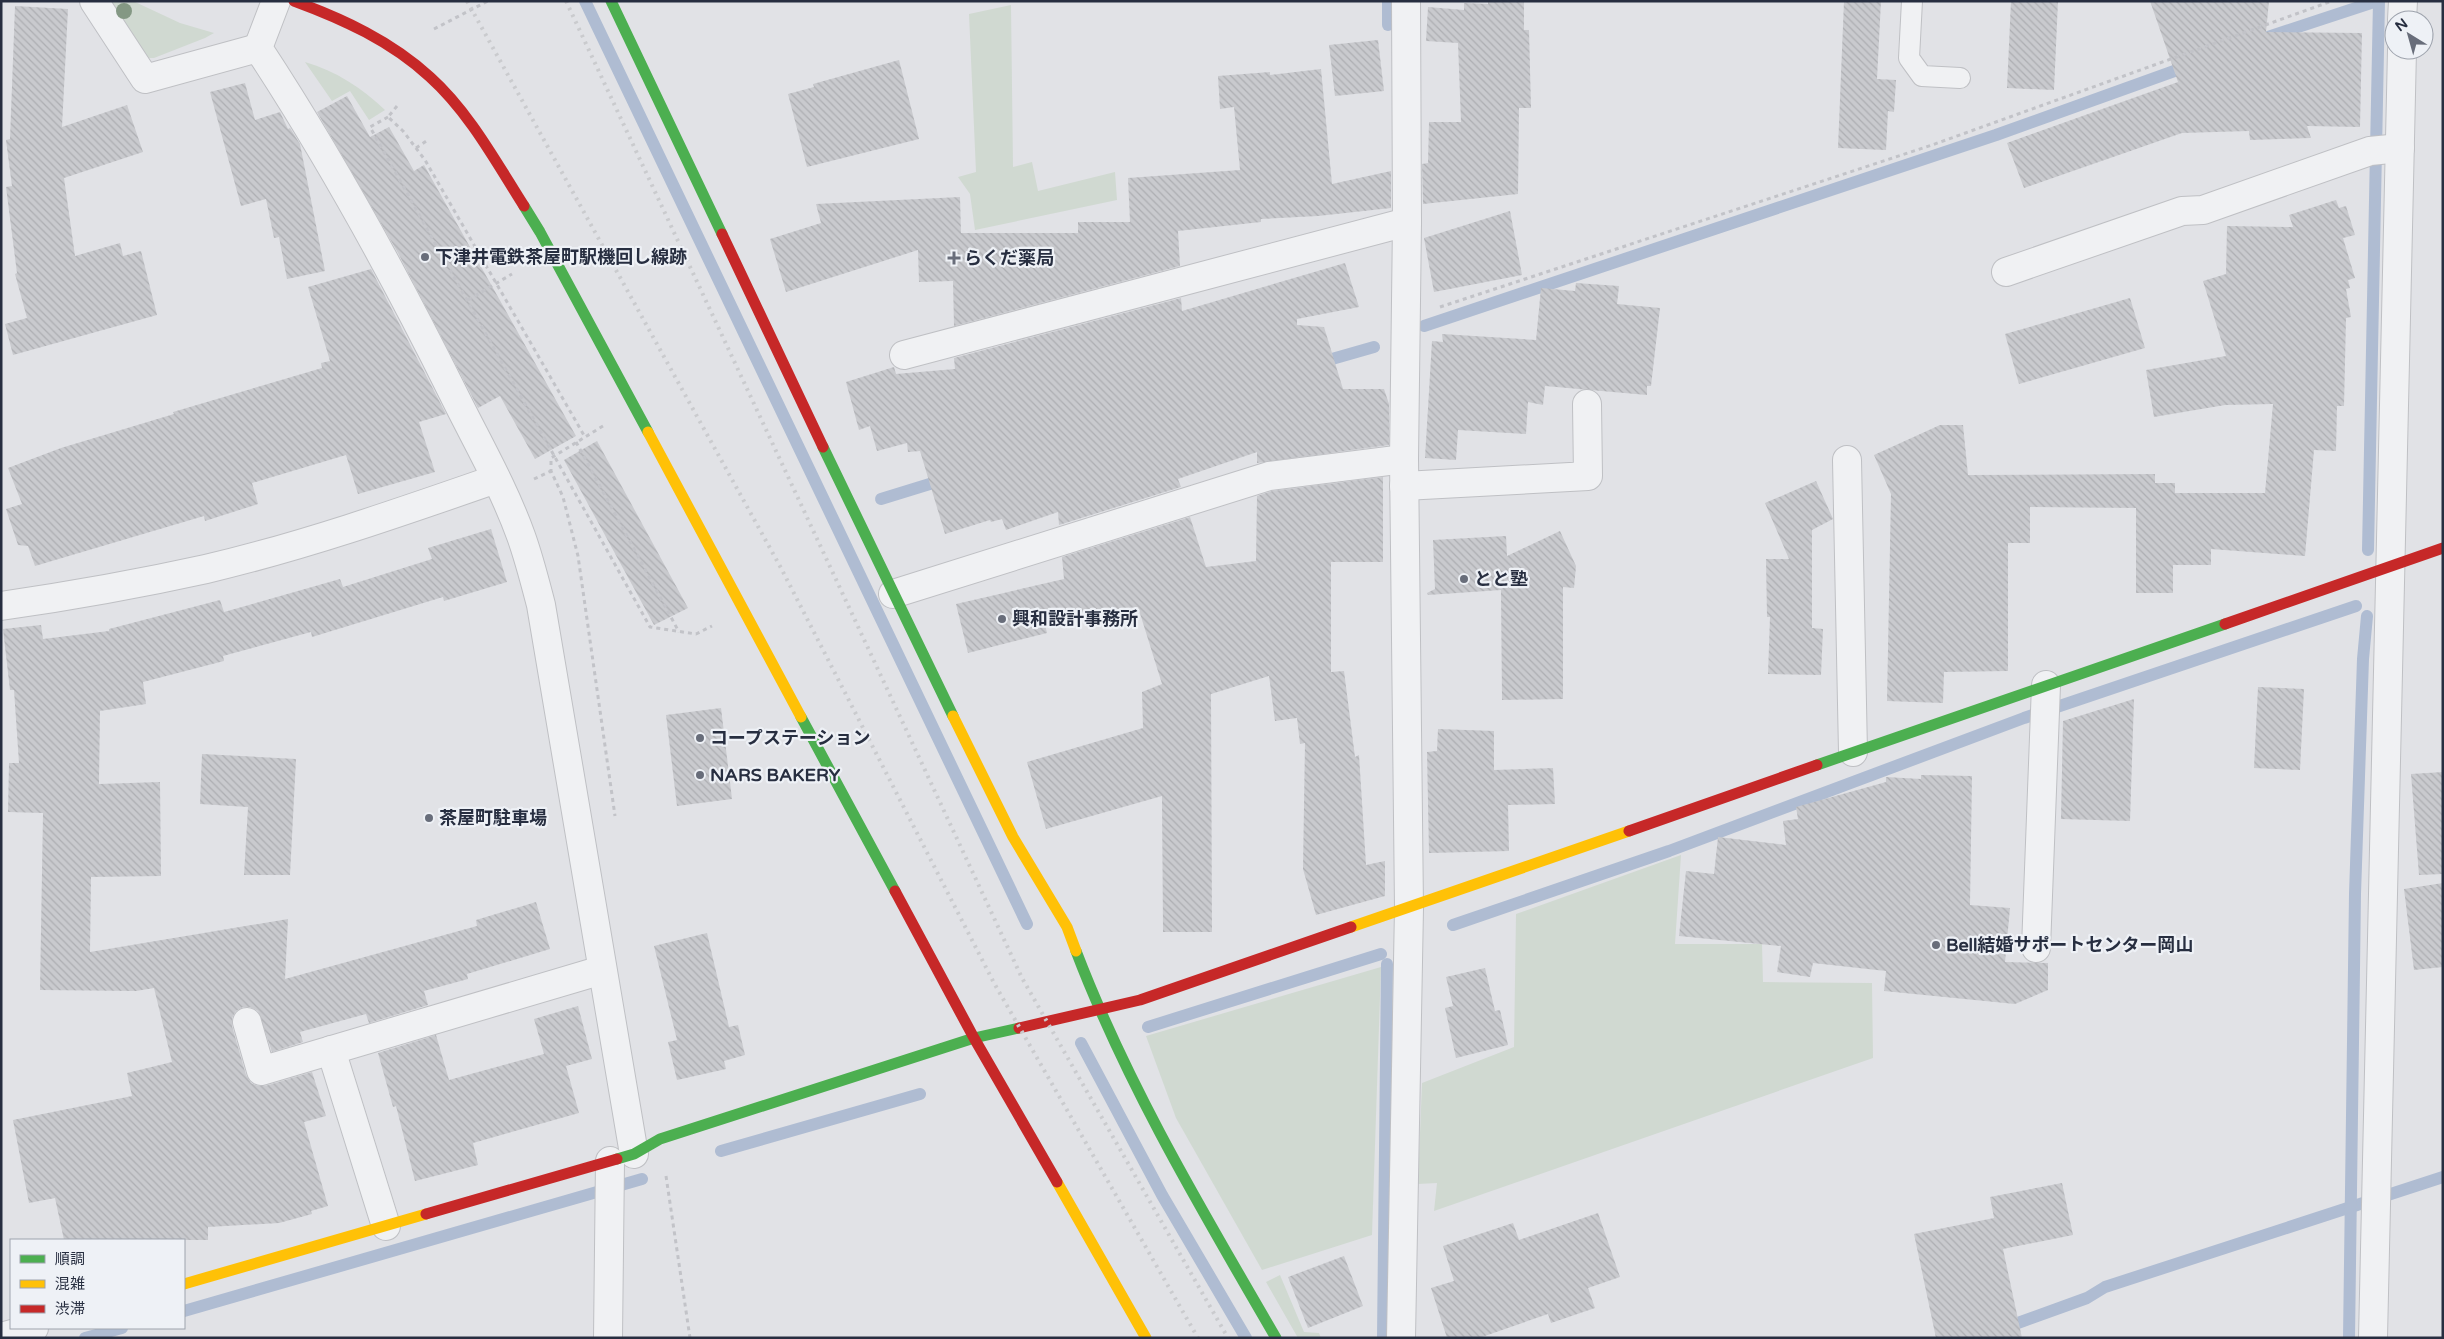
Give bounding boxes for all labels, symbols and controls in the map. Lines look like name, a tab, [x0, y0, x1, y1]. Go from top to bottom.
north arrow	[2384, 10, 2434, 60]
text: N	[2392, 15, 2411, 35]
place label: 下津井電鉄茶屋町駅機回し線跡	[435, 246, 687, 268]
place label: らくだ薬局	[964, 247, 1054, 269]
marker: 下津井電鉄茶屋町駅機回し線跡	[419, 251, 431, 263]
marker: らくだ薬局	[948, 252, 960, 264]
place label: とと塾	[1474, 568, 1528, 590]
marker: とと塾	[1458, 573, 1470, 585]
place label: 興和設計事務所	[1012, 608, 1138, 630]
marker: 興和設計事務所	[996, 613, 1008, 625]
place label: コープステーション	[710, 727, 871, 749]
marker: コープステーション	[694, 732, 706, 744]
place label: NARS BAKERY	[710, 764, 841, 786]
marker: NARS BAKERY	[694, 769, 706, 781]
place label: 茶屋町駐車場	[439, 807, 547, 829]
marker: 茶屋町駐車場	[423, 812, 435, 824]
place label: Bell結婚サポートセンター岡山	[1946, 934, 2194, 956]
marker: Bell結婚サポートセンター岡山	[1930, 939, 1942, 951]
legend	[10, 1239, 185, 1329]
text: 順調	[55, 1250, 85, 1268]
text: 混雑	[55, 1275, 85, 1293]
text: 渋滞	[55, 1300, 85, 1318]

